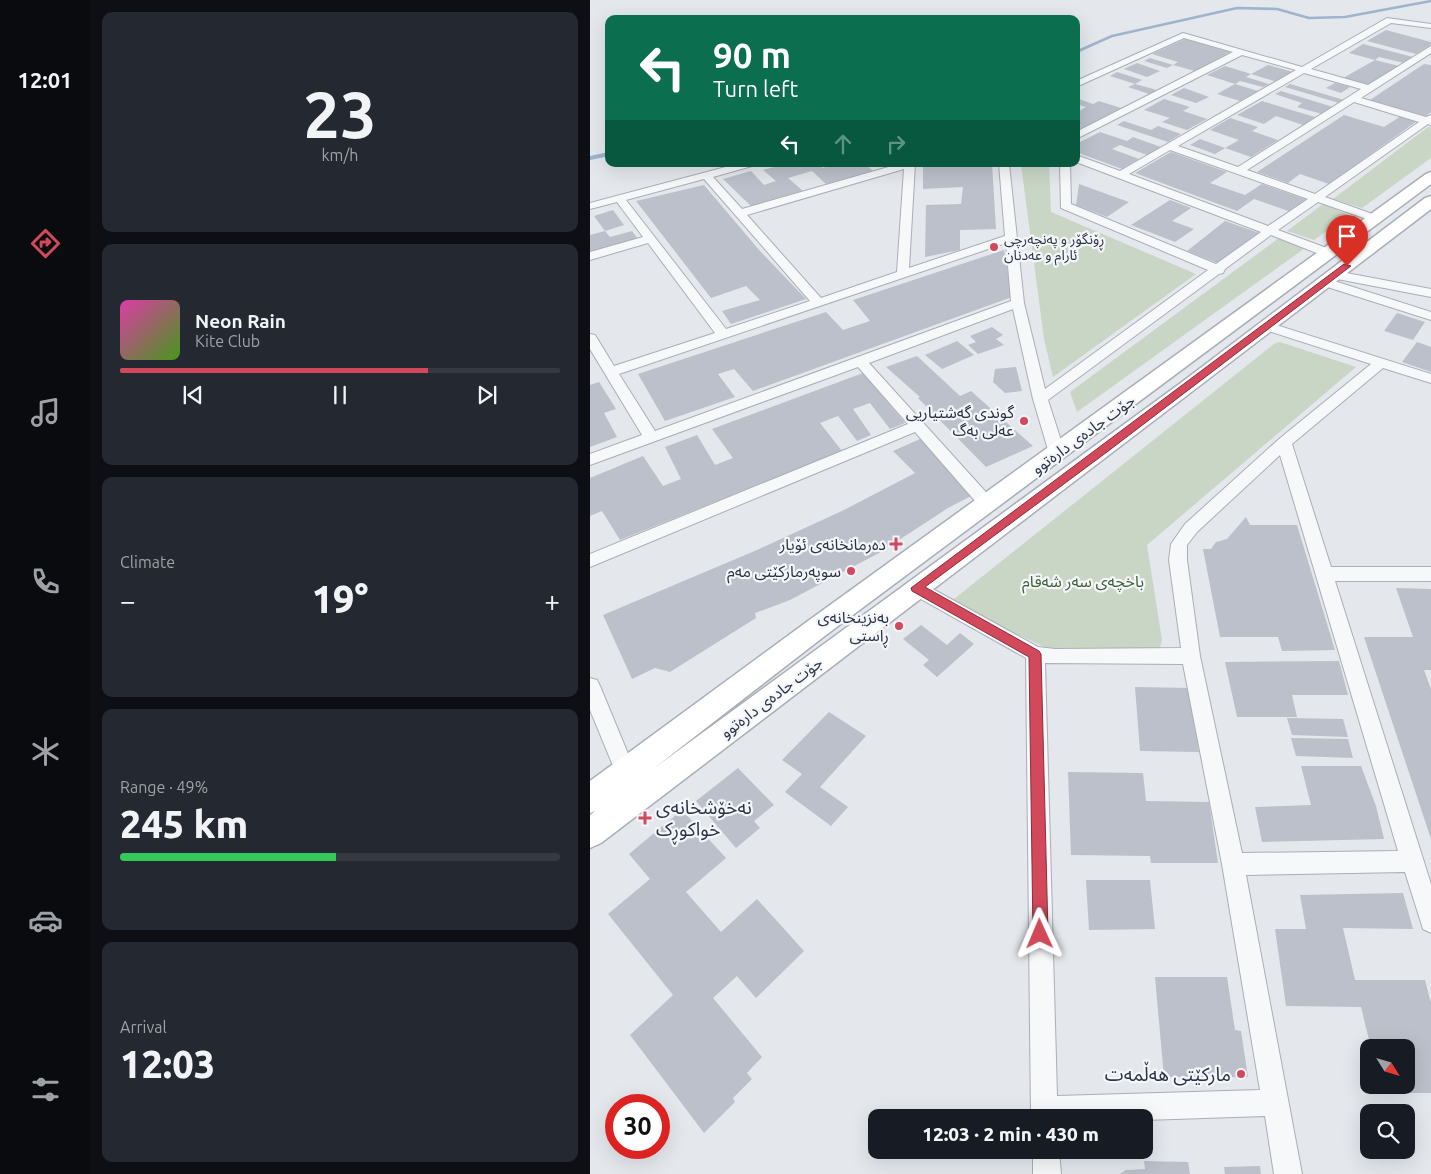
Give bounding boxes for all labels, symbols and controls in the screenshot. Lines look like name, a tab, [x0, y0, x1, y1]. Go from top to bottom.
icon: left	[630, 35, 695, 100]
text: 90 m	[713, 35, 791, 75]
text: 12:01	[17, 67, 73, 92]
text: Turn left	[713, 76, 798, 101]
text: 23	[303, 77, 377, 150]
icon: left	[776, 130, 804, 158]
icon: ahead	[829, 130, 857, 158]
icon: right	[882, 130, 910, 158]
text: km/h	[322, 146, 358, 164]
pin	[1326, 215, 1368, 266]
icon: arrive	[1333, 222, 1361, 250]
icon: directions	[28, 226, 63, 261]
place label: ڕۆنگۆڕ و پەنچەرچی ئارام و عەدنان	[1004, 231, 1104, 266]
marker: ڕۆنگۆڕ و پەنچەرچی ئارام و عەدنان	[988, 241, 1000, 253]
text: Neon Rain	[195, 310, 286, 332]
text: Kite Club	[195, 332, 260, 350]
icon: previous	[179, 381, 207, 409]
icon: pause	[326, 381, 354, 409]
icon: next	[473, 381, 501, 409]
street label: جۆت جادەی دارەتوو	[1028, 391, 1139, 478]
icon: music	[28, 395, 63, 430]
place label: گوندی گەشتیاریی عەلی بەگ	[906, 403, 1014, 440]
marker: گوندی گەشتیاریی عەلی بەگ	[1018, 415, 1030, 427]
place label: دەرمانخانەی ئۆیار	[778, 535, 886, 554]
marker: دەرمانخانەی ئۆیار	[890, 538, 902, 550]
text: Climate	[120, 553, 175, 571]
place label: سوپەرمارکێتی مەم	[727, 562, 841, 584]
icon: phone	[28, 564, 63, 599]
marker: سوپەرمارکێتی مەم	[845, 565, 857, 577]
park label: باخچەی سەر شەقام	[1022, 572, 1144, 594]
text: 19°	[312, 578, 368, 620]
text: −	[120, 585, 136, 616]
text: +	[544, 585, 560, 616]
place label: بەنزینخانەی ڕاستی	[817, 608, 889, 649]
marker: بەنزینخانەی ڕاستی	[893, 620, 905, 632]
street label: جۆت جادەی دارەتوو	[716, 653, 826, 742]
icon: climate	[28, 734, 63, 769]
text: Range · 49%	[120, 778, 208, 796]
place label: نەخۆشخانەی خواکوڕک	[656, 796, 752, 845]
text: 245 km	[120, 803, 248, 845]
marker: نەخۆشخانەی خواکوڕک	[638, 811, 652, 825]
icon: car	[28, 903, 63, 938]
position arrow	[1013, 907, 1065, 959]
text: Arrival	[120, 1018, 167, 1036]
north arrow	[1360, 1039, 1415, 1094]
map controls	[1360, 1039, 1415, 1159]
text: 12:03	[120, 1043, 215, 1085]
place label: مارکێتی هەڵمەت	[1105, 1061, 1231, 1086]
marker: مارکێتی هەڵمەت	[1235, 1068, 1247, 1080]
icon: filters	[28, 1072, 63, 1107]
speed limit sign: 30	[605, 1094, 670, 1159]
button: search	[1360, 1104, 1415, 1159]
text: 12:03 · 2 min · 430 m	[922, 1123, 1099, 1145]

